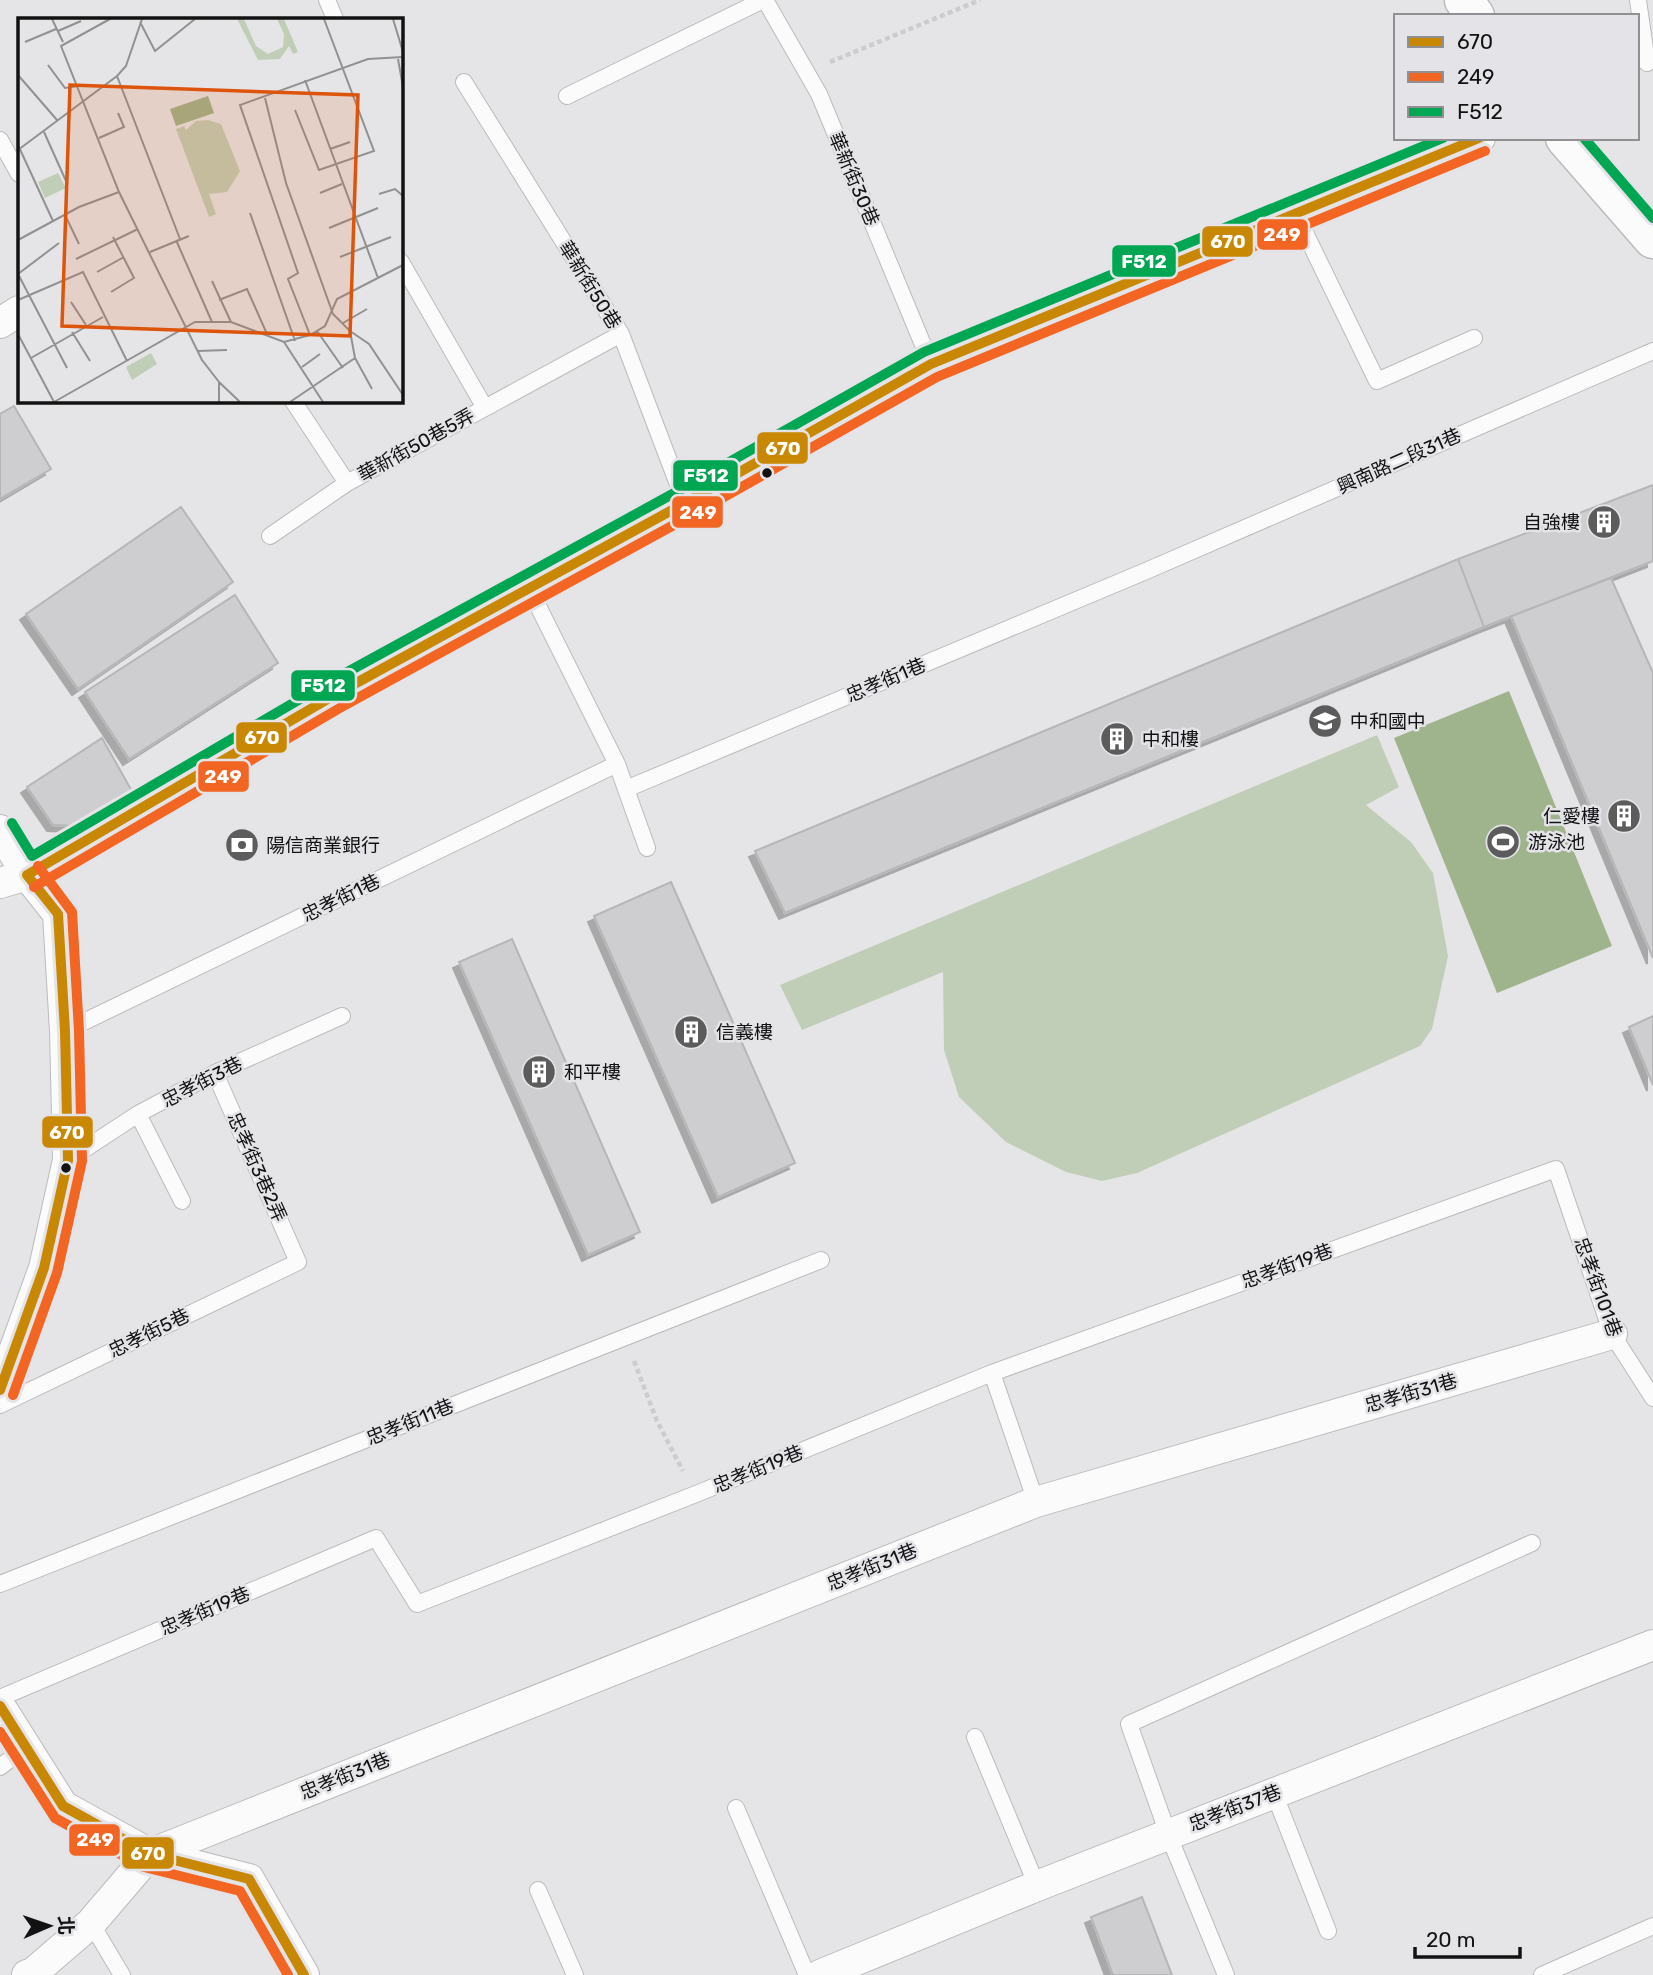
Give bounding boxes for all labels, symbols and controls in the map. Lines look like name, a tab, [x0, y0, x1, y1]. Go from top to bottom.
legend	[1394, 14, 1639, 140]
inset map	[18, 18, 402, 402]
text: 670	[1457, 29, 1493, 54]
text: 249	[1457, 64, 1494, 89]
text: F512	[1457, 99, 1503, 124]
street label: 華新街30巷	[824, 129, 884, 229]
line badge: 249	[1256, 218, 1309, 251]
text: 249	[1263, 223, 1301, 246]
line badge: 670	[1201, 225, 1254, 258]
text: 670	[1210, 230, 1246, 253]
street label: 華新街50巷	[554, 237, 626, 333]
line badge: F512	[1111, 244, 1177, 278]
text: F512	[1121, 250, 1167, 273]
street label: 華新街50巷5弄	[354, 404, 478, 486]
street label: 興南路二段31巷	[1333, 423, 1465, 499]
line badge: 670	[756, 431, 809, 465]
text: 670	[765, 437, 801, 460]
line badge: F512	[672, 459, 739, 492]
text: F512	[683, 464, 729, 487]
unlabelled marker	[760, 466, 774, 480]
line badge: 249	[671, 495, 724, 529]
text: 249	[679, 501, 717, 524]
building icon: 自強樓	[1585, 503, 1623, 541]
place label: 自強樓	[1523, 511, 1580, 534]
street label: 忠孝街1巷	[843, 653, 929, 707]
line badge: F512	[290, 669, 356, 702]
text: F512	[300, 674, 346, 697]
school or university icon: 中和國中	[1306, 702, 1344, 740]
place label: 中和國中	[1350, 710, 1426, 733]
building icon: 中和樓	[1098, 720, 1136, 758]
line badge: 670	[235, 721, 288, 754]
text: 670	[244, 726, 280, 749]
place label: 中和樓	[1142, 728, 1199, 751]
line badge: 249	[197, 760, 250, 793]
text: 249	[204, 765, 242, 788]
building icon: 仁愛樓	[1605, 797, 1643, 835]
place label: 仁愛樓	[1543, 805, 1600, 828]
sports icon: 游泳池	[1484, 823, 1522, 861]
bank icon: 陽信商業銀行	[223, 826, 261, 864]
place label: 游泳池	[1528, 831, 1585, 854]
place label: 陽信商業銀行	[266, 834, 380, 857]
street label: 忠孝街1巷	[298, 869, 384, 927]
building icon: 信義樓	[672, 1013, 710, 1051]
place label: 信義樓	[716, 1021, 773, 1044]
street label: 忠孝街3巷	[158, 1052, 246, 1112]
building icon: 和平樓	[520, 1053, 558, 1091]
place label: 和平樓	[564, 1061, 621, 1084]
street label: 忠孝街3巷2弄	[223, 1109, 291, 1225]
line badge: 670	[41, 1115, 94, 1149]
text: 670	[49, 1121, 85, 1144]
unlabelled marker	[59, 1161, 73, 1175]
street label: 忠孝街101巷	[1569, 1234, 1627, 1340]
street label: 忠孝街19巷	[1238, 1239, 1336, 1293]
street label: 忠孝街5巷	[105, 1304, 193, 1362]
street label: 忠孝街31巷	[1362, 1369, 1460, 1417]
street label: 忠孝街11巷	[363, 1394, 457, 1450]
street label: 忠孝街19巷	[709, 1440, 807, 1498]
street label: 忠孝街31巷	[824, 1539, 920, 1595]
street label: 忠孝街19巷	[157, 1582, 253, 1640]
street label: 忠孝街31巷	[297, 1748, 393, 1804]
street label: 忠孝街37巷	[1186, 1780, 1284, 1836]
line badge: 249	[68, 1823, 121, 1857]
text: 249	[76, 1828, 114, 1851]
line badge: 670	[121, 1836, 175, 1870]
text: 670	[130, 1842, 166, 1865]
north arrow	[14, 1891, 84, 1961]
text: 北	[54, 1916, 77, 1935]
scale bar	[1415, 1916, 1520, 1960]
text: 20 m	[1426, 1927, 1475, 1952]

